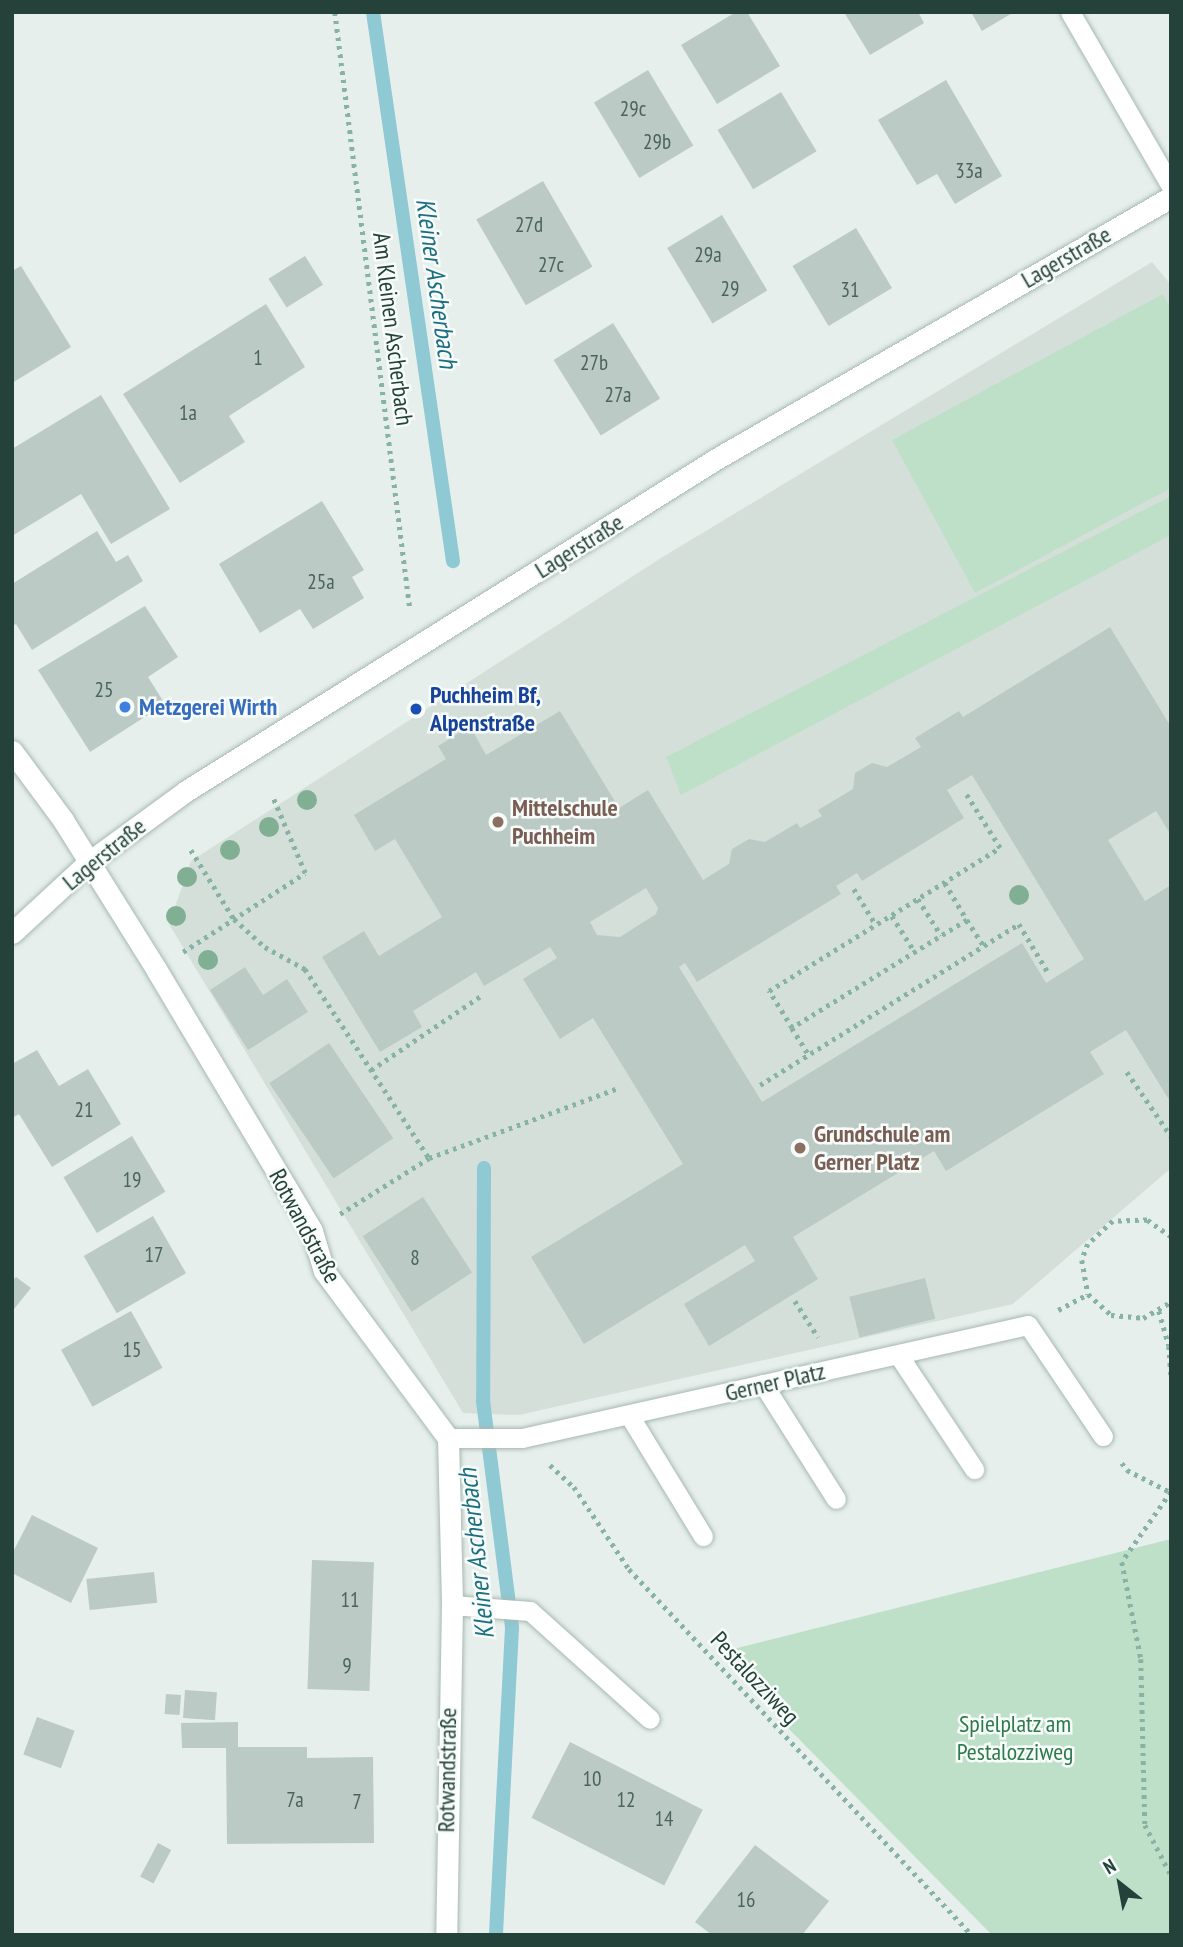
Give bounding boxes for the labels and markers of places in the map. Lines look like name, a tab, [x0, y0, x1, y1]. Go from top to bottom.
place label: Puchheim Bf, Alpenstraße	[430, 681, 541, 737]
place label: Metzgerei Wirth	[139, 693, 278, 721]
marker: Metzgerei Wirth	[117, 699, 133, 715]
marker: Puchheim Bf, Alpenstraße	[408, 701, 424, 717]
place label: Mittelschule Puchheim	[512, 794, 618, 850]
marker: Mittelschule Puchheim	[490, 814, 506, 830]
place label: Grundschule am Gerner Platz	[814, 1120, 950, 1176]
marker: Grundschule am Gerner Platz	[792, 1140, 808, 1156]

